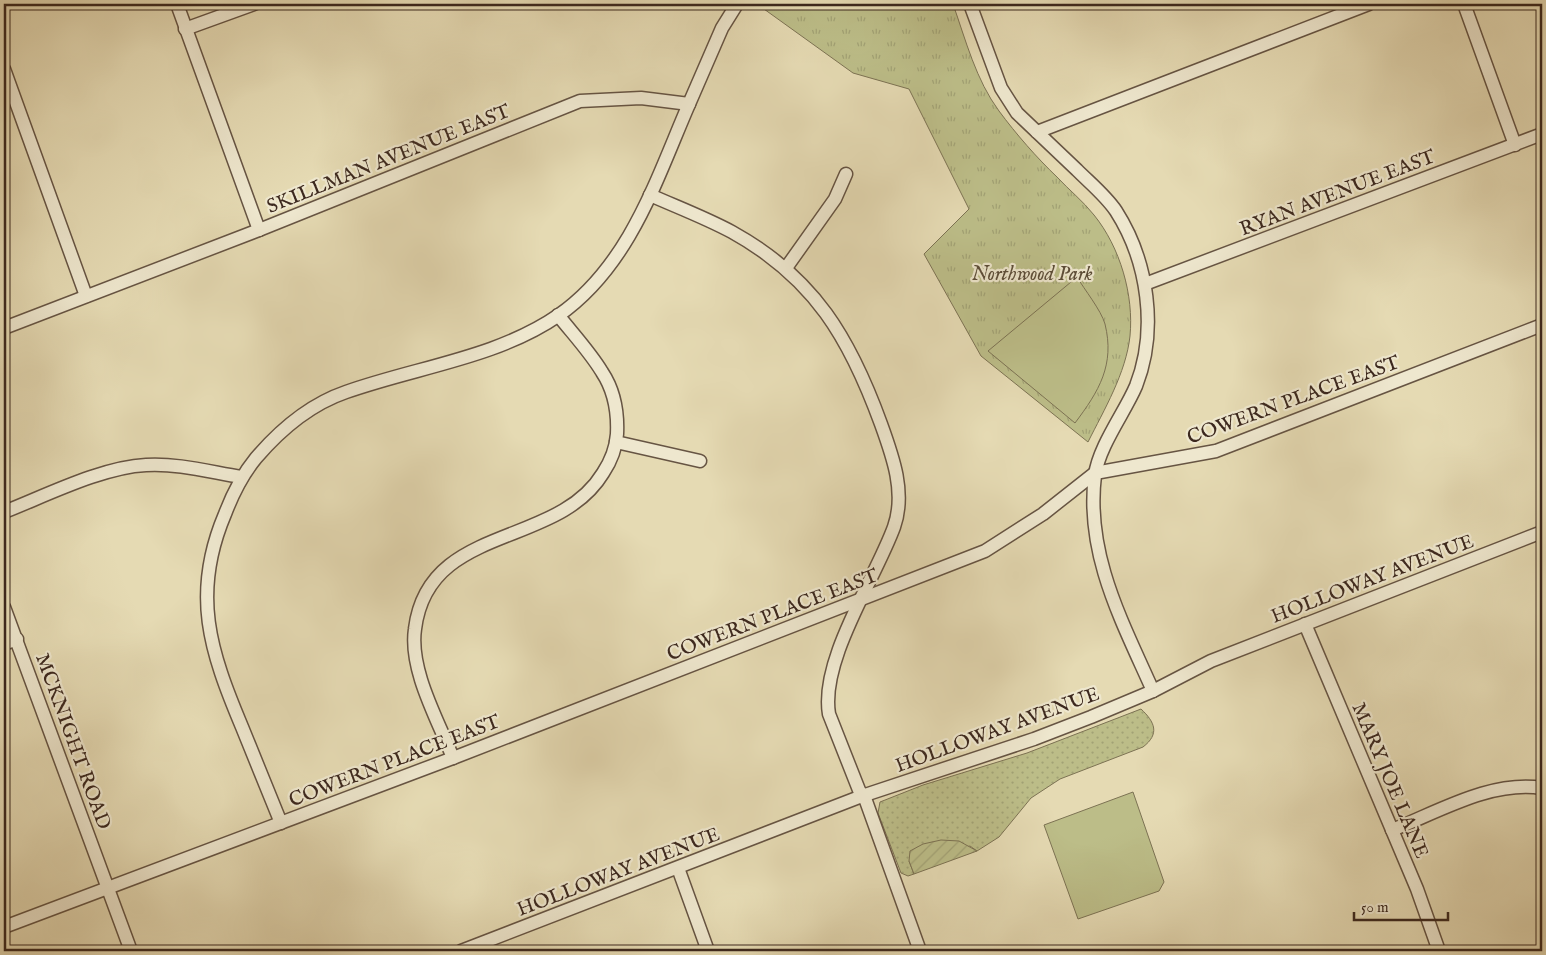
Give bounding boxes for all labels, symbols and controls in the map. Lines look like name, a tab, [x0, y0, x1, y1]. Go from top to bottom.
street label: SKILLMAN AVENUE EAST	[263, 99, 514, 220]
street label: RYAN AVENUE EAST	[1236, 144, 1439, 242]
park label: Northwood Park	[971, 262, 1093, 287]
street label: COWERN PLACE EAST	[1184, 350, 1404, 450]
street label: HOLLOWAY AVENUE	[1268, 529, 1478, 630]
street label: COWERN PLACE EAST	[663, 563, 882, 667]
street label: MCKNIGHT ROAD	[29, 650, 116, 833]
street label: HOLLOWAY AVENUE	[892, 682, 1103, 779]
street label: MARY JOE LANE	[1346, 699, 1434, 862]
street label: COWERN PLACE EAST	[285, 709, 504, 813]
street label: HOLLOWAY AVENUE	[514, 822, 724, 923]
scale bar	[1354, 890, 1447, 922]
text: 50 m	[1361, 898, 1389, 917]

